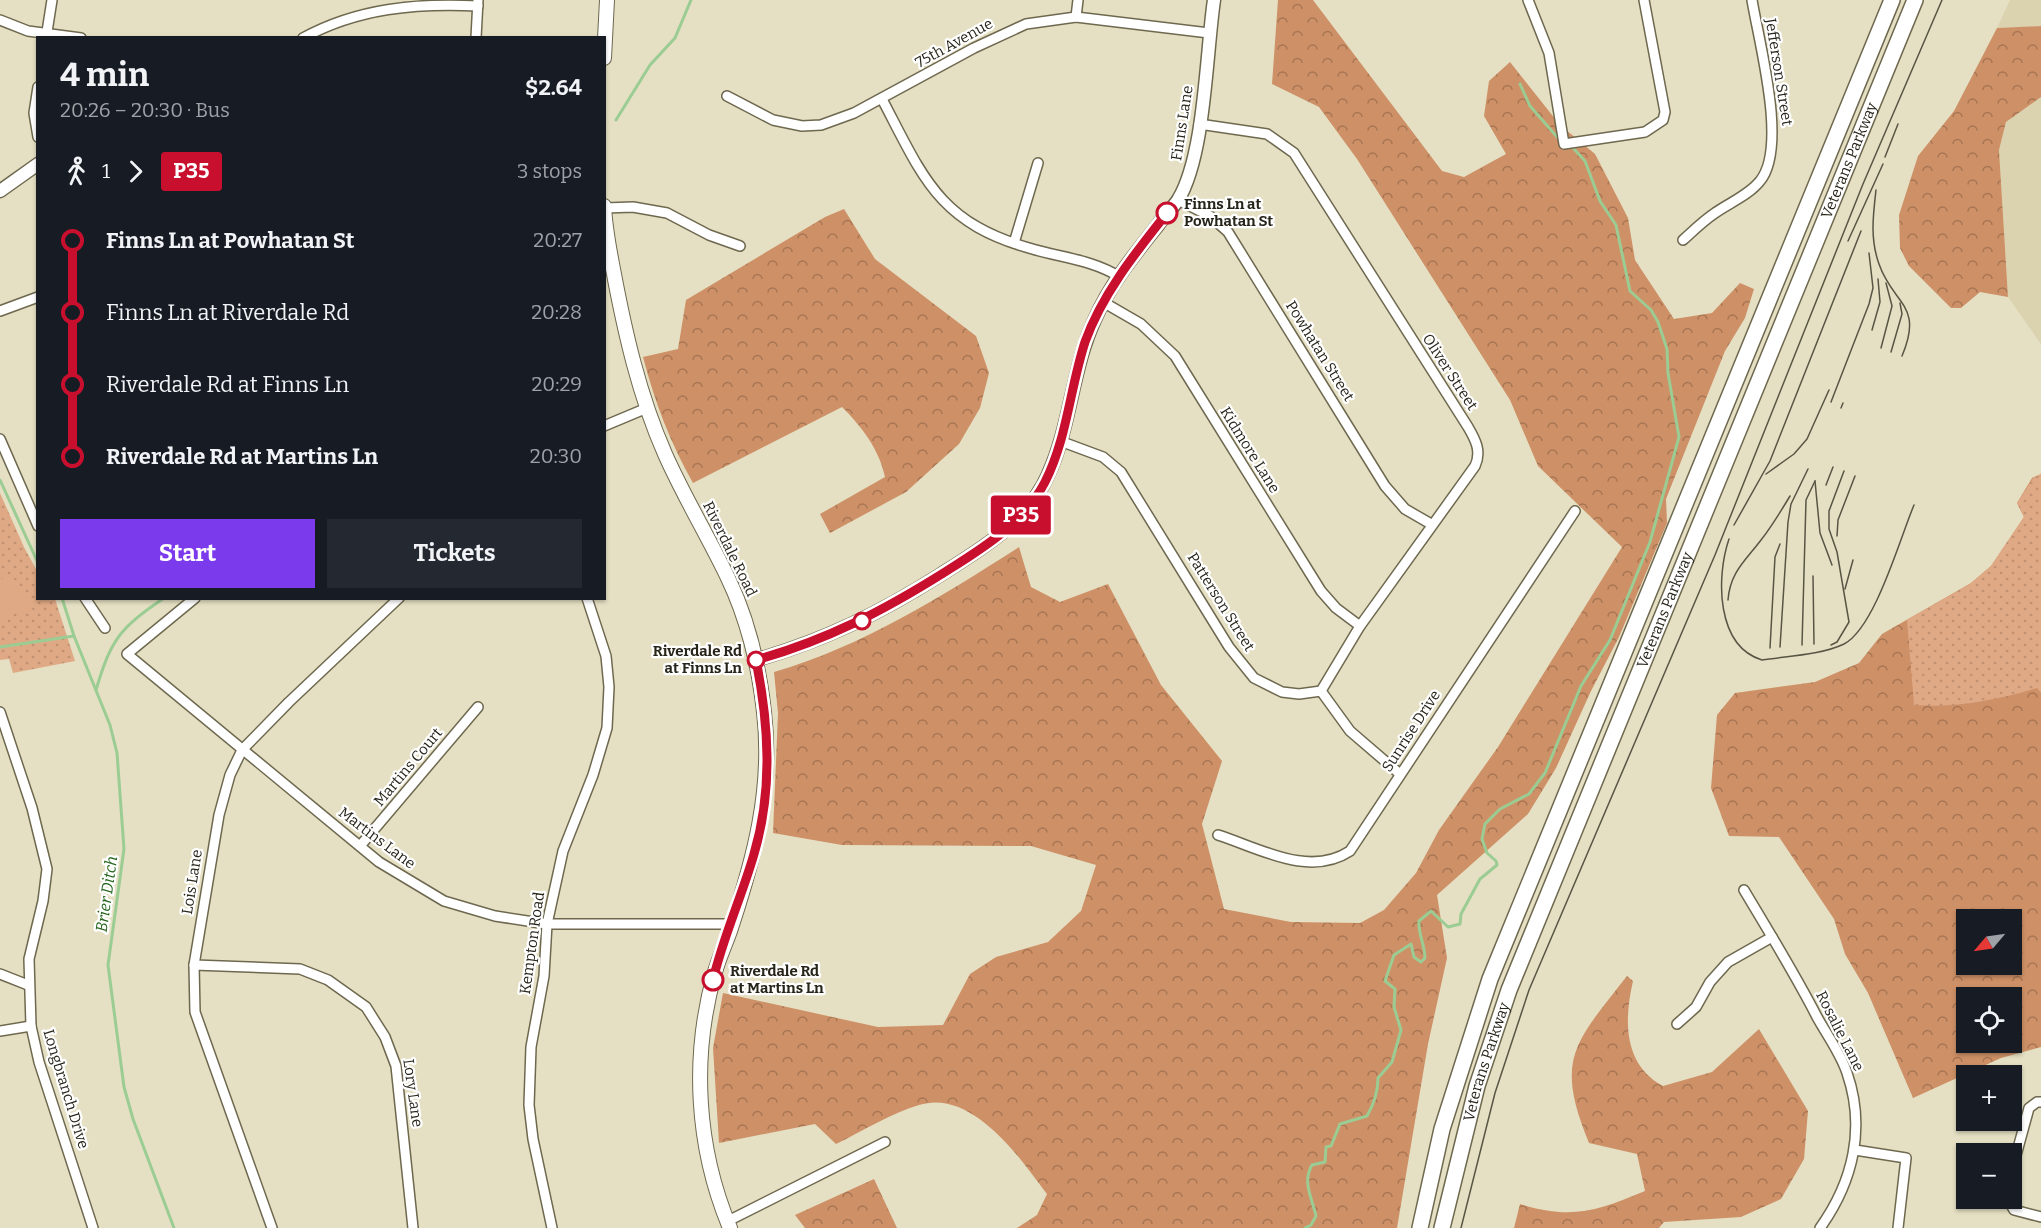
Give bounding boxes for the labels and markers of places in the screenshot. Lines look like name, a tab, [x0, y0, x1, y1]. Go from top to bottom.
place label: Finns Ln at Powhatan St	[1184, 195, 1273, 230]
marker: Finns Ln at Powhatan St	[1156, 202, 1178, 224]
unlabelled marker	[853, 612, 871, 630]
place label: Riverdale Rd at Finns Ln	[653, 642, 742, 677]
marker: Riverdale Rd at Finns Ln	[747, 651, 765, 669]
place label: Riverdale Rd at Martins Ln	[730, 962, 824, 997]
marker: Riverdale Rd at Martins Ln	[702, 969, 724, 991]

